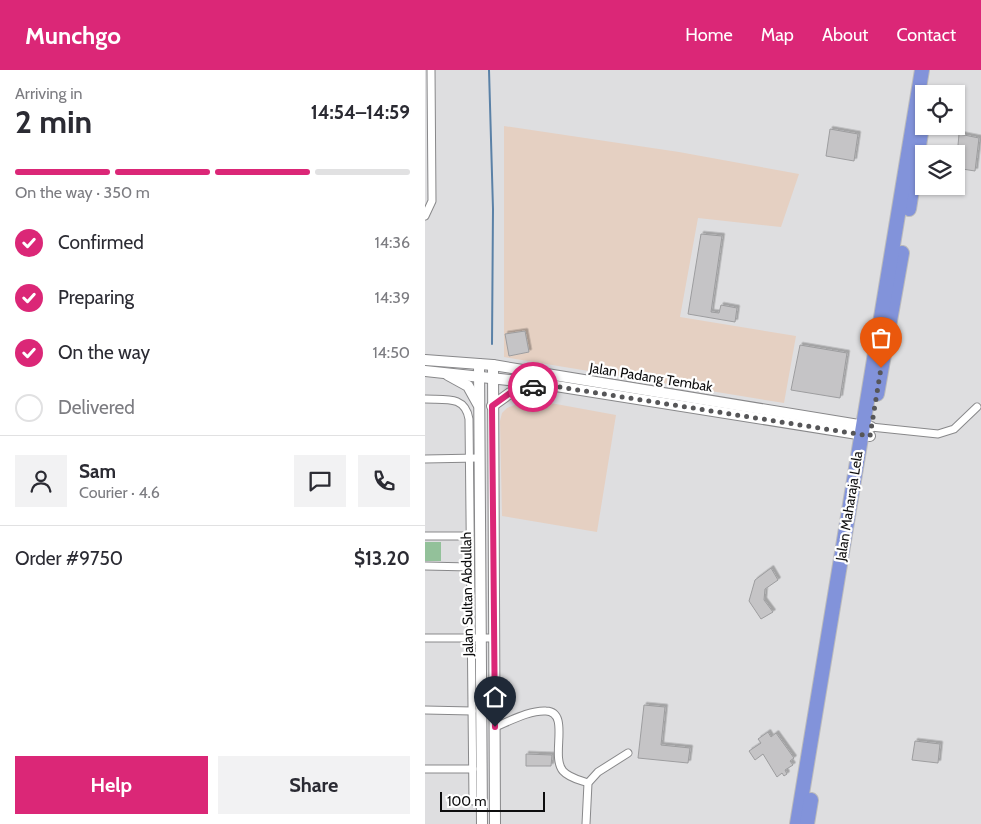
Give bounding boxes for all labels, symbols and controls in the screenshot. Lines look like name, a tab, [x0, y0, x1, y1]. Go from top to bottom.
text: Munchgo	[25, 21, 121, 50]
text: Home	[685, 24, 733, 46]
text: Map	[761, 24, 794, 46]
text: About	[822, 24, 868, 46]
text: Contact	[896, 24, 956, 46]
text: Arriving in	[15, 84, 82, 103]
map controls	[915, 85, 965, 195]
button: locate	[915, 85, 965, 135]
text: 14:54–14:59	[311, 101, 410, 124]
text: 2 min	[15, 102, 92, 141]
button: layers	[915, 145, 965, 195]
text: On the way · 350 m	[15, 183, 150, 202]
icon: check	[15, 229, 43, 257]
text: Confirmed	[58, 231, 144, 254]
text: 14:36	[374, 233, 410, 252]
icon: check	[15, 284, 43, 312]
text: Preparing	[58, 286, 134, 309]
text: 14:39	[374, 288, 410, 307]
pin	[860, 317, 902, 368]
icon: bag	[867, 324, 895, 352]
icon: check	[15, 339, 43, 367]
text: On the way	[58, 341, 150, 364]
text: 14:50	[372, 343, 410, 362]
street label: Jalan Padang Tembak	[587, 358, 715, 396]
courier	[508, 362, 558, 412]
icon: car	[519, 373, 547, 401]
text: Delivered	[58, 396, 135, 419]
street label: Jalan Maharaja Lela	[831, 449, 867, 563]
button: person	[15, 455, 67, 507]
button: chat	[294, 455, 346, 507]
button: phone	[358, 455, 410, 507]
text: Sam	[79, 460, 116, 483]
text: Courier · 4.6	[79, 483, 160, 502]
street label: Jalan Sultan Abdullah	[457, 532, 477, 657]
text: Order #9750	[15, 547, 123, 570]
text: $13.20	[354, 547, 410, 570]
pin	[474, 676, 516, 727]
icon: home	[481, 683, 509, 711]
button: Help	[15, 756, 208, 814]
button: Share	[218, 756, 410, 814]
scale bar	[440, 789, 545, 812]
text: 100 m	[447, 792, 487, 810]

